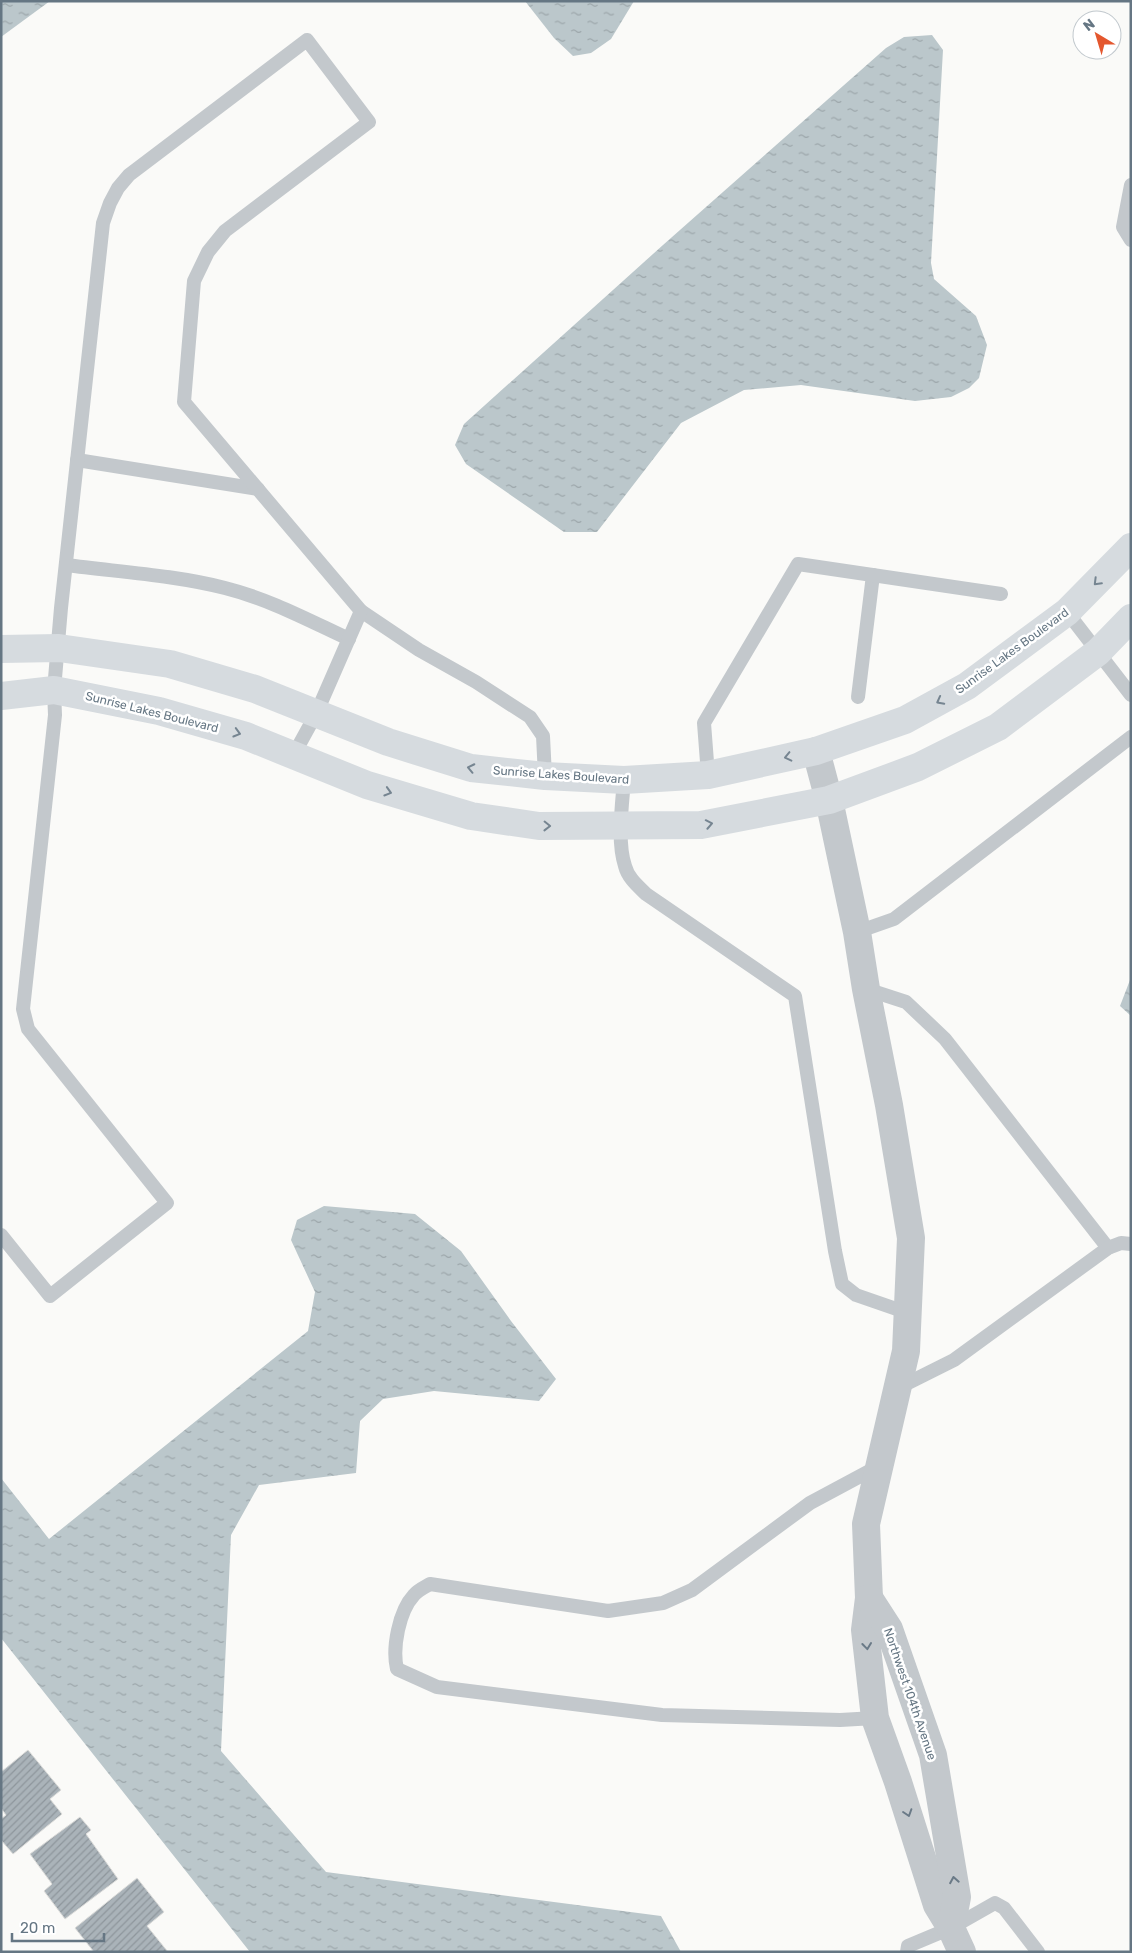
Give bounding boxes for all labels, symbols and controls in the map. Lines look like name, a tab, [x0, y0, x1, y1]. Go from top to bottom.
north arrow	[1072, 10, 1122, 60]
text: N	[1080, 15, 1099, 35]
one-way arrow	[1093, 576, 1102, 585]
street label: Sunrise Lakes Boulevard	[953, 605, 1071, 697]
street label: Sunrise Lakes Boulevard	[84, 689, 220, 735]
one-way arrow	[936, 695, 945, 705]
one-way arrow	[232, 728, 240, 738]
one-way arrow	[784, 751, 793, 762]
one-way arrow	[467, 763, 476, 773]
street label: Sunrise Lakes Boulevard	[492, 763, 630, 787]
one-way arrow	[384, 786, 392, 796]
one-way arrow	[704, 819, 713, 829]
one-way arrow	[543, 821, 551, 831]
street label: Northwest 104th Avenue	[881, 1626, 939, 1762]
one-way arrow	[861, 1642, 872, 1650]
one-way arrow	[902, 1809, 912, 1817]
one-way arrow	[950, 1876, 960, 1884]
scale bar	[12, 1910, 105, 1942]
text: 20 m	[20, 1919, 55, 1937]

